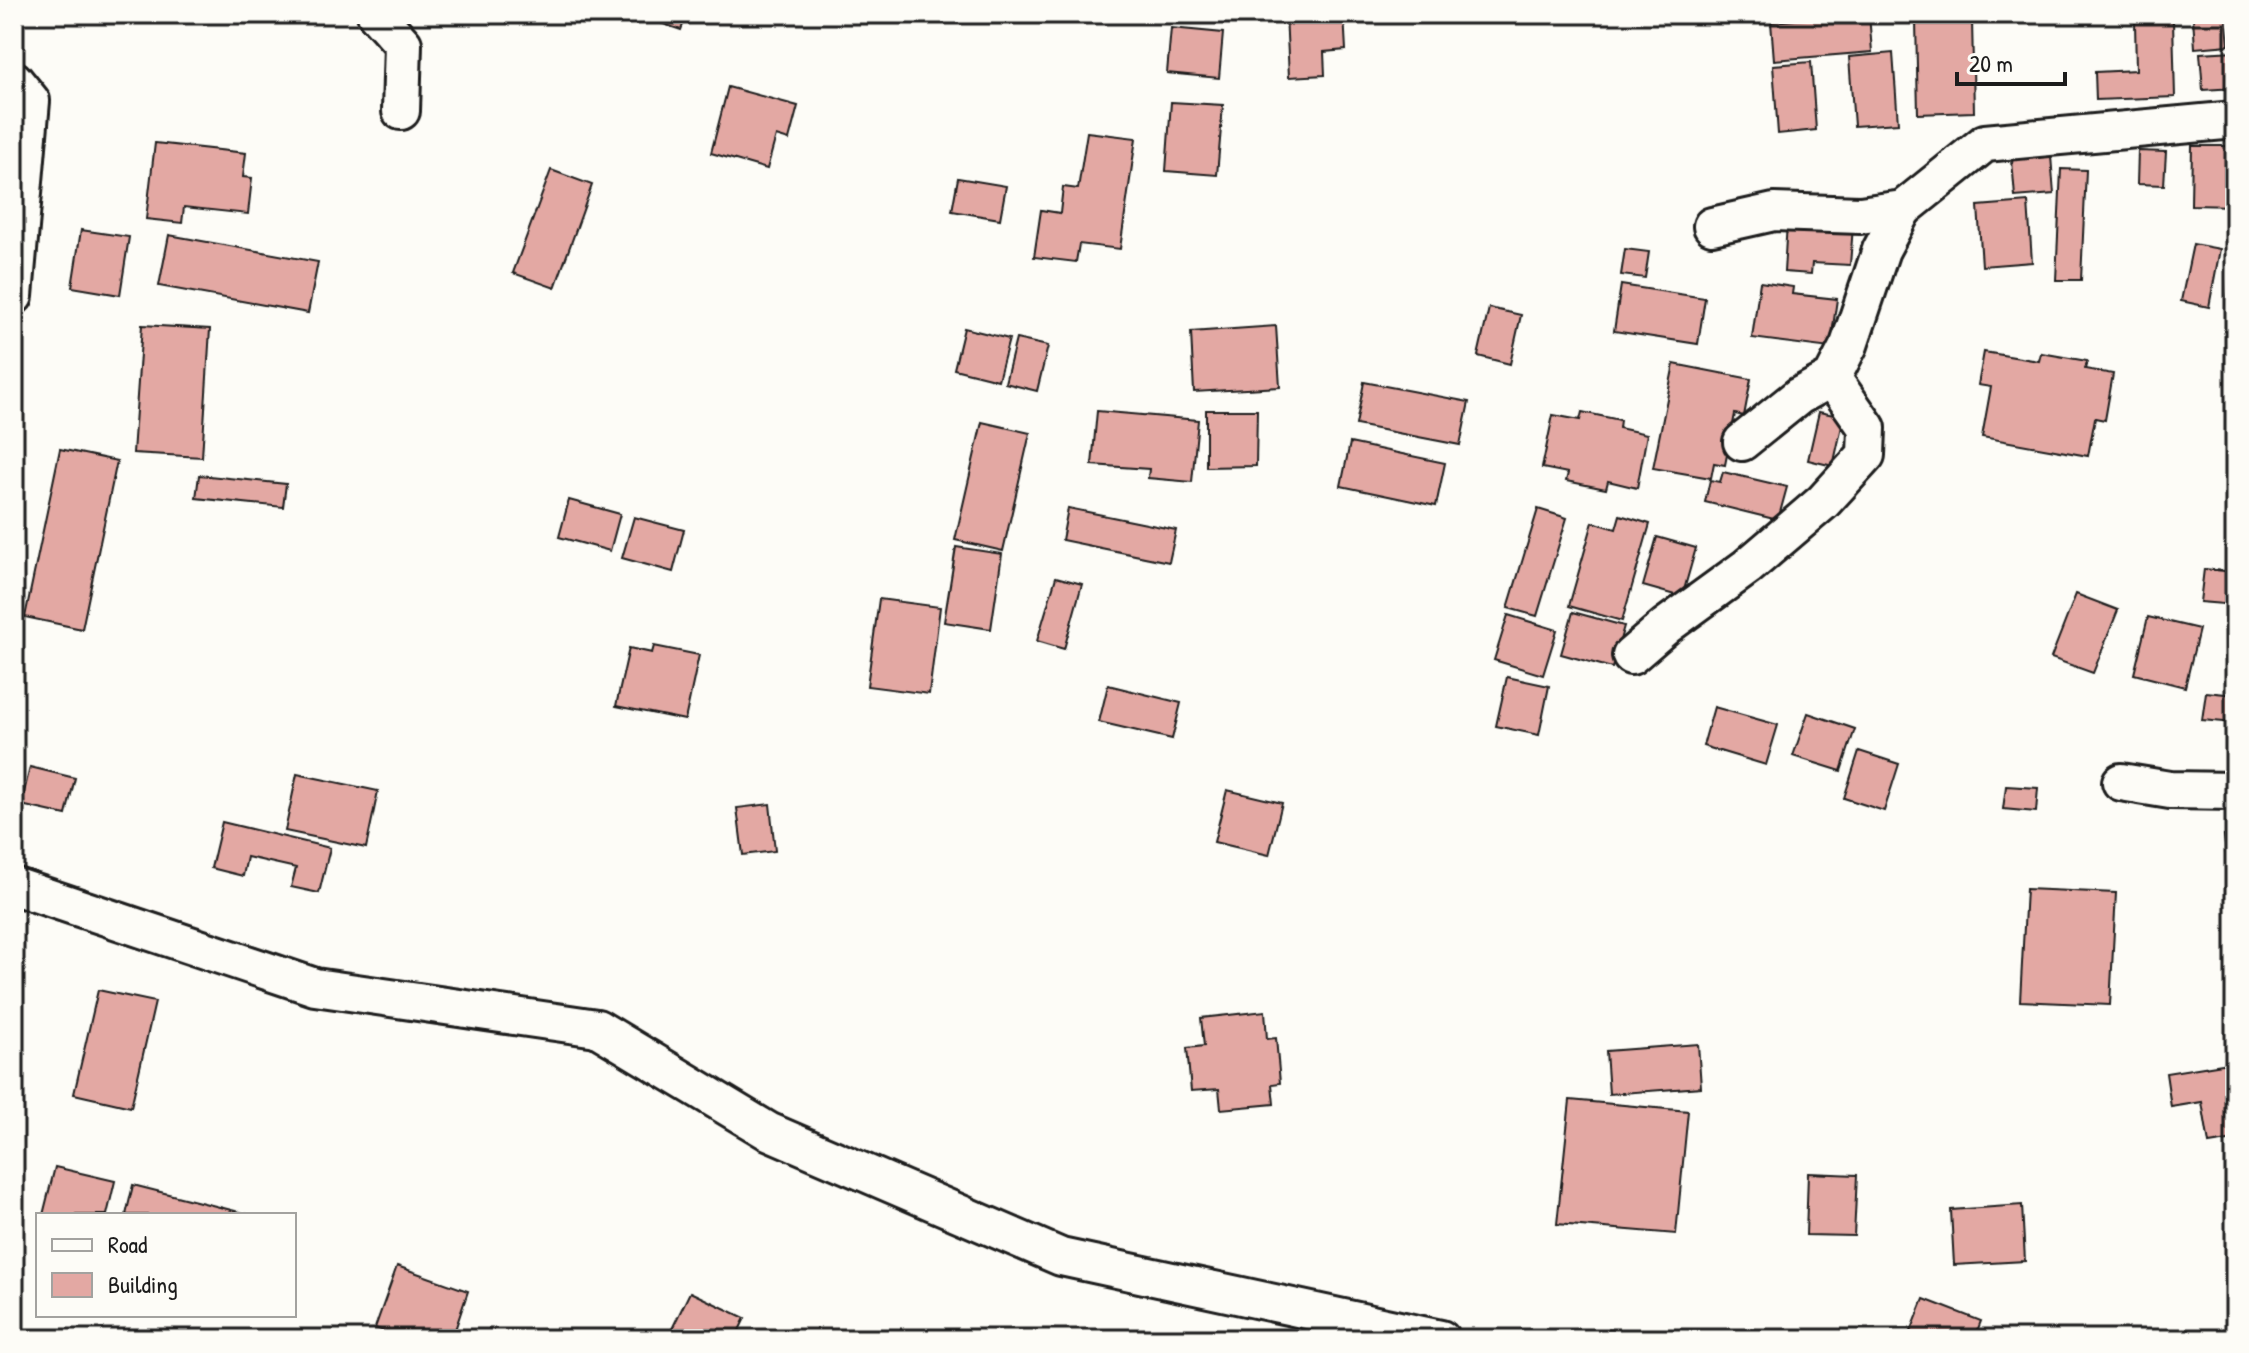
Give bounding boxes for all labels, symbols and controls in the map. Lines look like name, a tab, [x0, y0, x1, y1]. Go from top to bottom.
scale bar	[1957, 36, 2065, 86]
text: 20 m	[1969, 47, 2013, 79]
legend	[36, 1213, 296, 1317]
text: Road	[108, 1228, 147, 1260]
text: Building	[108, 1268, 178, 1300]

